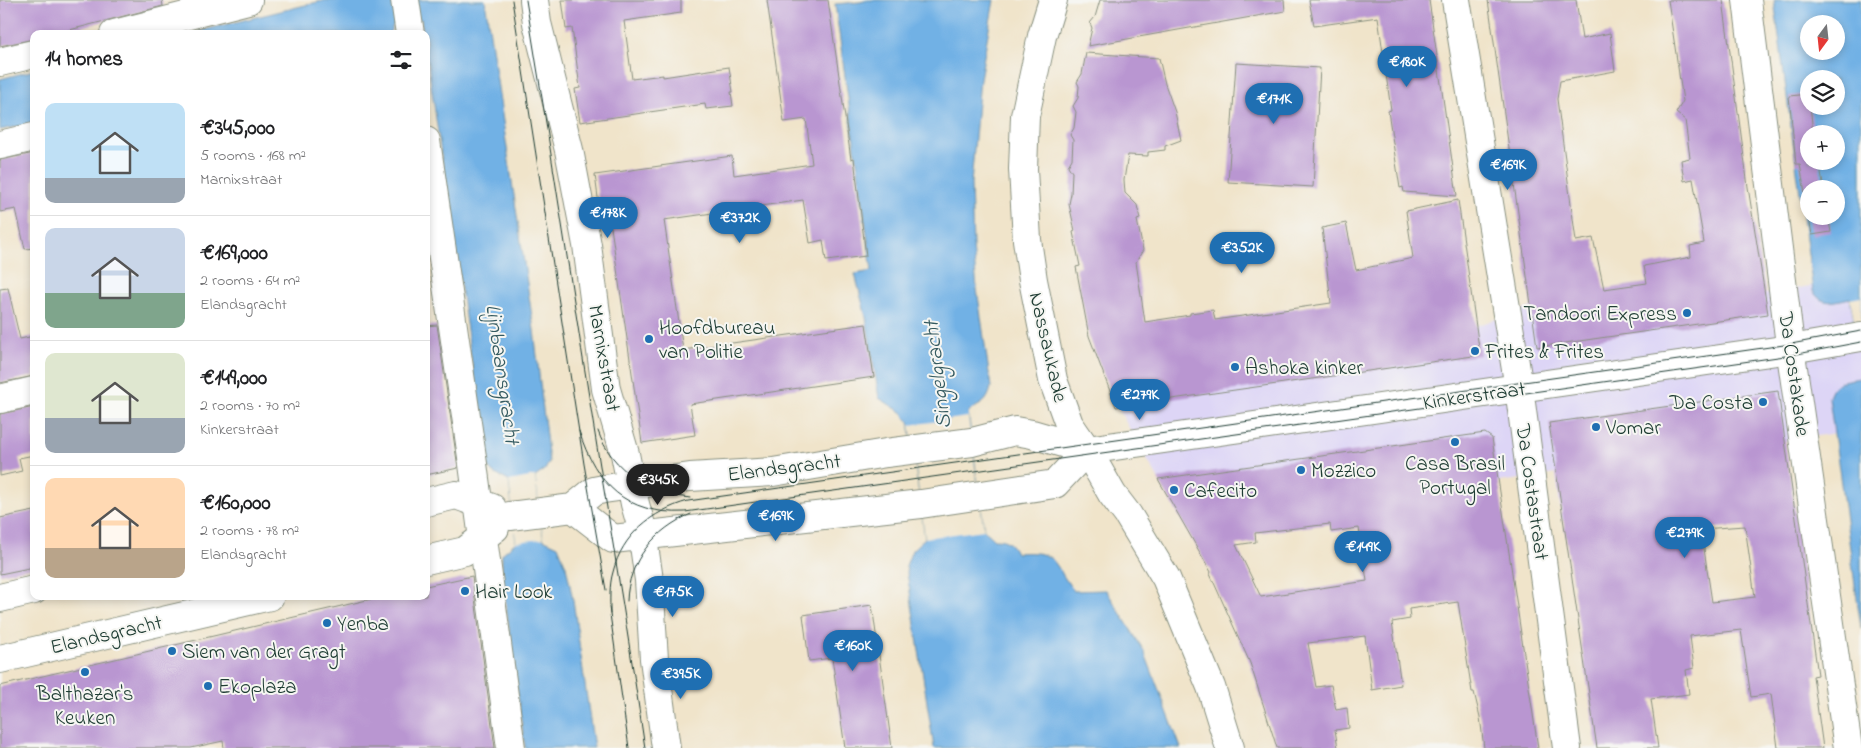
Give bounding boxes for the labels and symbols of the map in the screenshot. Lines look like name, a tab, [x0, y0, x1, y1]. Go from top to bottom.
north arrow	[1800, 15, 1845, 60]
pin: €180K	[1372, 46, 1442, 88]
pin: €171K	[1239, 82, 1309, 125]
pin: €169K	[1473, 148, 1543, 191]
pin: €178K	[573, 196, 643, 239]
pin: €372K	[705, 202, 775, 244]
pin: €352K	[1207, 232, 1277, 274]
street label: Nassaukade	[1020, 290, 1074, 406]
place label: Tandoori Express	[1523, 300, 1677, 330]
water label: Lijnbaansgracht	[475, 302, 527, 449]
street label: Marnixstraat	[579, 302, 627, 414]
marker: Tandoori Express	[1681, 307, 1693, 319]
street label: Da Costakade	[1769, 309, 1817, 439]
place label: Hoofdbureau van Politie	[659, 314, 776, 368]
water label: Singelgracht	[916, 316, 961, 430]
marker: Hoofdbureau van Politie	[643, 333, 655, 345]
place label: Frites & Frites	[1484, 338, 1604, 368]
marker: Frites & Frites	[1469, 345, 1481, 357]
place label: Ashoka kinker	[1245, 354, 1364, 384]
marker: Ashoka kinker	[1229, 361, 1241, 373]
street label: Kinkerstraat	[1421, 375, 1528, 419]
pin: €279K	[1105, 378, 1175, 421]
place label: Da Costa	[1668, 389, 1753, 419]
marker: Da Costa	[1757, 396, 1769, 408]
place label: Vomar	[1605, 414, 1661, 444]
street label: Da Costastraat	[1506, 421, 1555, 562]
marker: Vomar	[1590, 421, 1602, 433]
marker: Casa Brasil Portugal	[1449, 436, 1461, 448]
street label: Elandsgracht	[726, 447, 843, 493]
place label: Casa Brasil Portugal	[1405, 450, 1505, 506]
place label: Mozzico	[1311, 457, 1376, 487]
pin: €345K	[623, 464, 693, 506]
marker: Mozzico	[1295, 464, 1307, 476]
place label: Cafecito	[1184, 477, 1257, 507]
marker: Cafecito	[1168, 484, 1180, 496]
pin: €169K	[741, 500, 811, 542]
pin: €279K	[1650, 516, 1720, 559]
pin: €149K	[1328, 530, 1398, 573]
pin: €175K	[638, 576, 708, 618]
place label: Hair Look	[475, 578, 553, 608]
marker: Hair Look	[459, 585, 471, 597]
street label: Elandsgracht	[47, 609, 166, 665]
place label: Yenba	[337, 610, 389, 640]
marker: Yenba	[321, 617, 333, 629]
pin: €160K	[818, 630, 888, 672]
place label: Siem van der Gragt	[182, 638, 346, 670]
marker: Siem van der Gragt	[166, 645, 178, 657]
pin: €395K	[646, 658, 716, 700]
marker: Balthazar's Keuken	[79, 666, 91, 678]
place label: Ekoplaza	[218, 673, 297, 703]
place label: Balthazar's Keuken	[36, 680, 133, 734]
marker: Ekoplaza	[202, 680, 214, 692]

